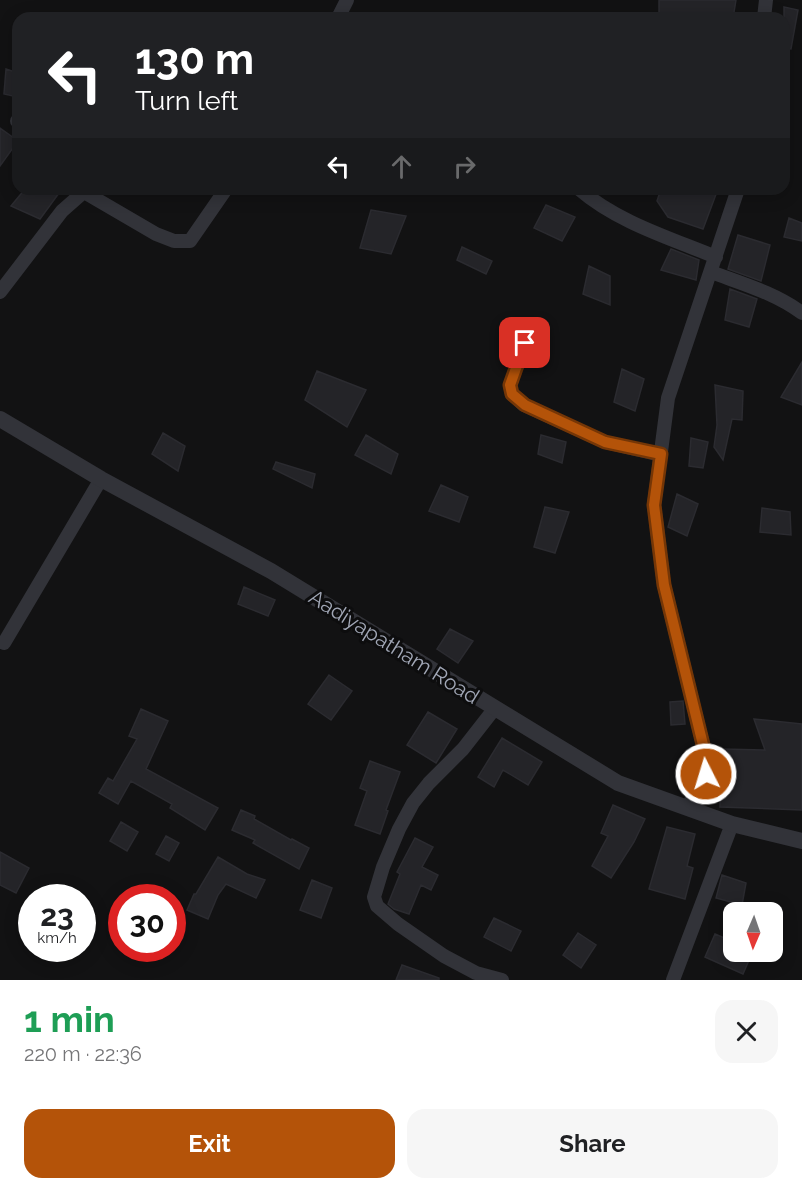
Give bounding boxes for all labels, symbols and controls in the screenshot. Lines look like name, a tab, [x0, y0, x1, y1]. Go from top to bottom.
text: 130 m	[135, 35, 254, 84]
icon: left	[36, 36, 114, 114]
text: Turn left	[135, 85, 238, 116]
icon: left	[322, 150, 355, 183]
icon: ahead	[385, 150, 418, 183]
icon: right	[448, 150, 481, 183]
pin	[499, 317, 550, 368]
icon: arrive	[508, 326, 541, 359]
street label: Aadiyapatham Road	[305, 584, 484, 709]
position arrow	[674, 742, 738, 806]
speed limit sign: 30	[108, 884, 186, 962]
text: 23	[40, 898, 74, 933]
north arrow	[723, 902, 783, 962]
map controls	[723, 902, 783, 962]
text: km/h	[37, 929, 77, 947]
text: 1 min	[24, 998, 115, 1040]
button: close	[715, 1000, 778, 1063]
text: 220 m · 22:36	[24, 1042, 142, 1066]
button: Exit	[24, 1109, 395, 1178]
button: Share	[407, 1109, 778, 1178]

